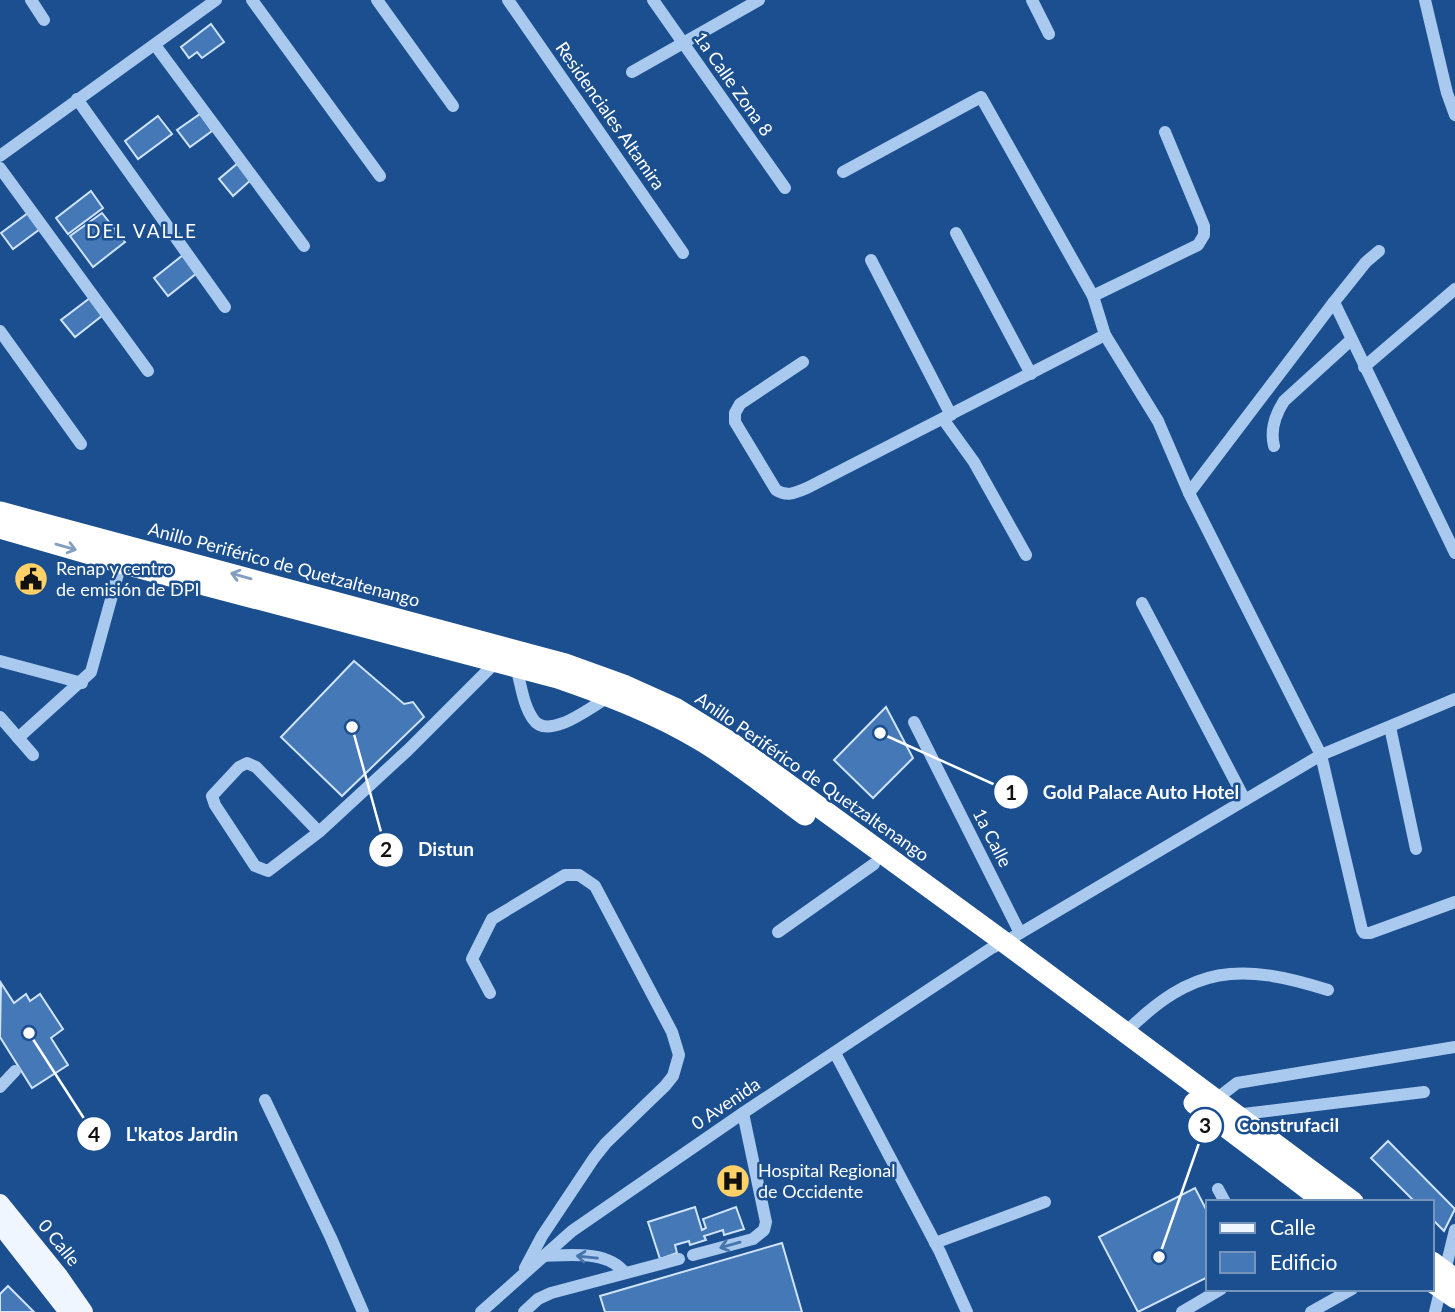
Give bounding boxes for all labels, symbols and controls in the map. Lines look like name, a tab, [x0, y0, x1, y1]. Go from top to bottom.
street label: 1a Calle Zona 8	[690, 27, 778, 140]
street label: Residenciales Altamira	[551, 37, 670, 194]
district label: DEL VALLE	[86, 219, 198, 242]
street label: Anillo Periférico de Quetzaltenango	[146, 517, 422, 611]
one-way arrow	[54, 541, 76, 554]
place label: Renap y centro de emisión de DPI	[56, 557, 200, 600]
public building icon: Renap y centro de emisión de DPI	[12, 560, 50, 598]
one-way arrow	[230, 569, 252, 582]
street label: Anillo Periférico de Quetzaltenango	[691, 687, 934, 866]
callout: Gold Palace Auto Hotel	[993, 772, 1253, 812]
text: 1	[1005, 779, 1017, 804]
text: Gold Palace Auto Hotel	[1043, 780, 1239, 803]
street label: 1a Calle	[969, 804, 1017, 871]
callout: Distun	[369, 830, 488, 870]
text: 2	[380, 836, 392, 861]
text: Distun	[418, 837, 474, 860]
street label: 0 Avenida	[687, 1072, 764, 1134]
callout: Construfacil	[1188, 1106, 1353, 1146]
text: 3	[1199, 1112, 1211, 1137]
text: Construfacil	[1237, 1113, 1339, 1136]
callout: L'katos Jardin	[76, 1114, 252, 1154]
text: 4	[88, 1121, 100, 1146]
text: L'katos Jardin	[126, 1122, 238, 1145]
place label: Hospital Regional de Occidente	[758, 1159, 895, 1202]
hospital icon: Hospital Regional de Occidente	[714, 1162, 752, 1200]
legend	[1206, 1200, 1434, 1291]
street label: 0 Calle	[34, 1214, 85, 1270]
text: Calle	[1270, 1214, 1315, 1239]
one-way arrow	[719, 1239, 742, 1252]
text: Edificio	[1270, 1249, 1338, 1274]
one-way arrow	[576, 1250, 599, 1263]

